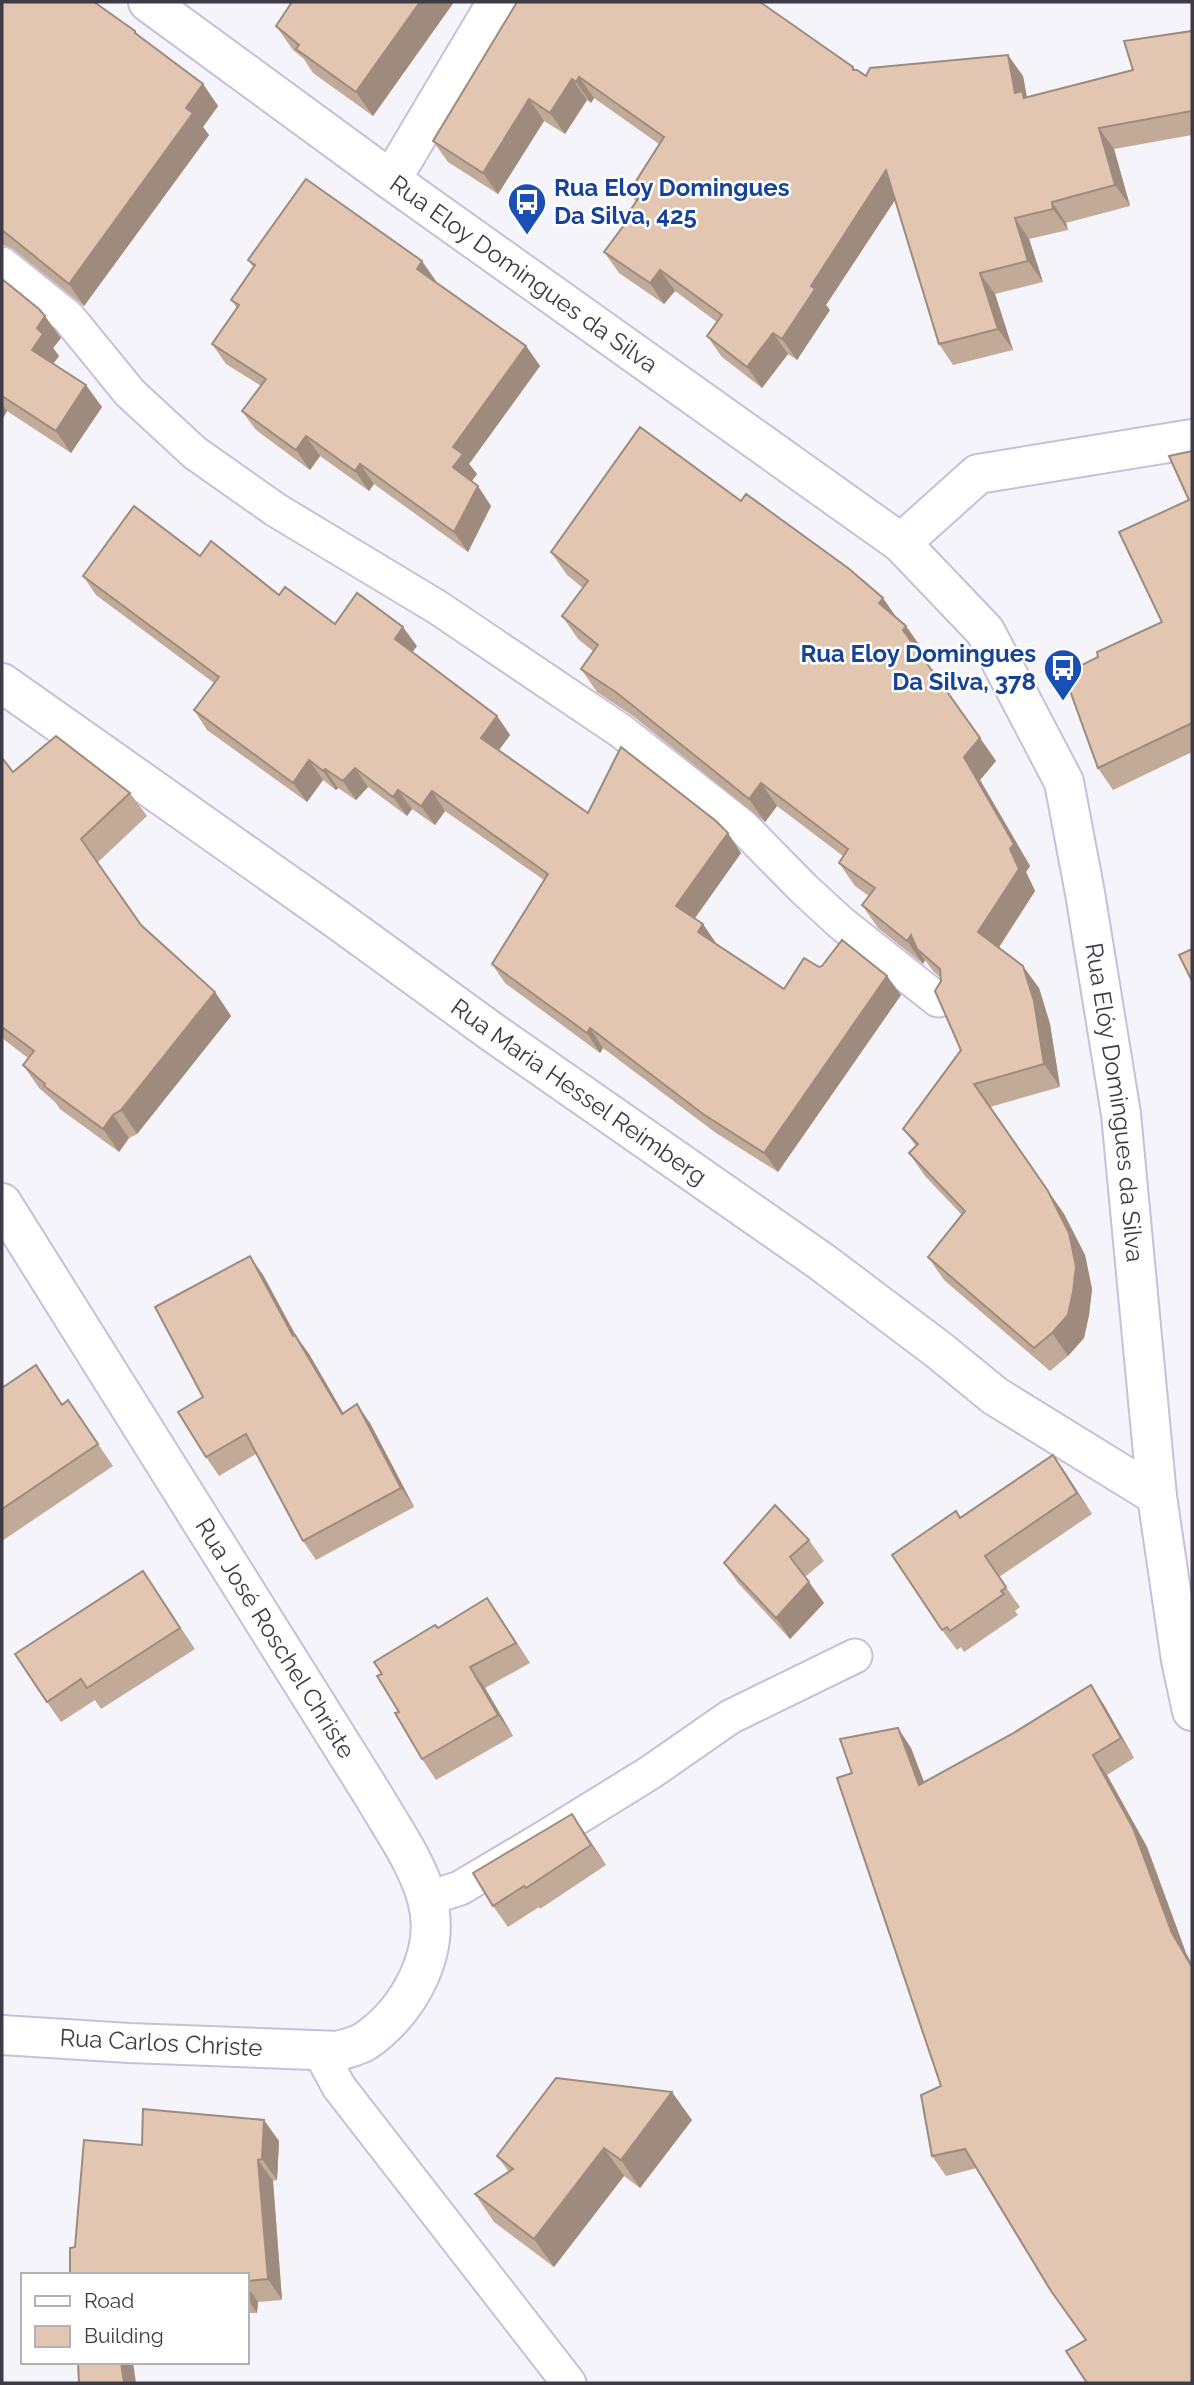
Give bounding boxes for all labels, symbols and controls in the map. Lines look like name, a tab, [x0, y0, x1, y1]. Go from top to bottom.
street label: Rua Eloy Domingues da Silva	[384, 169, 663, 379]
place label: Rua Eloy Domingues Da Silva, 425	[554, 173, 790, 230]
bus stop icon: Rua Eloy Domingues Da Silva, 425	[506, 181, 548, 236]
place label: Rua Eloy Domingues Da Silva, 378	[800, 639, 1036, 696]
bus stop icon: Rua Eloy Domingues Da Silva, 378	[1042, 647, 1084, 702]
street label: Rua Elóy Domingues da Silva	[1079, 941, 1150, 1263]
street label: Rua Maria Hessel Reimberg	[446, 992, 712, 1191]
street label: Rua José Roschel Christe	[189, 1513, 361, 1764]
street label: Rua Carlos Christe	[59, 2023, 263, 2062]
legend	[21, 2273, 248, 2364]
text: Road	[84, 2288, 134, 2313]
text: Building	[84, 2323, 164, 2348]

